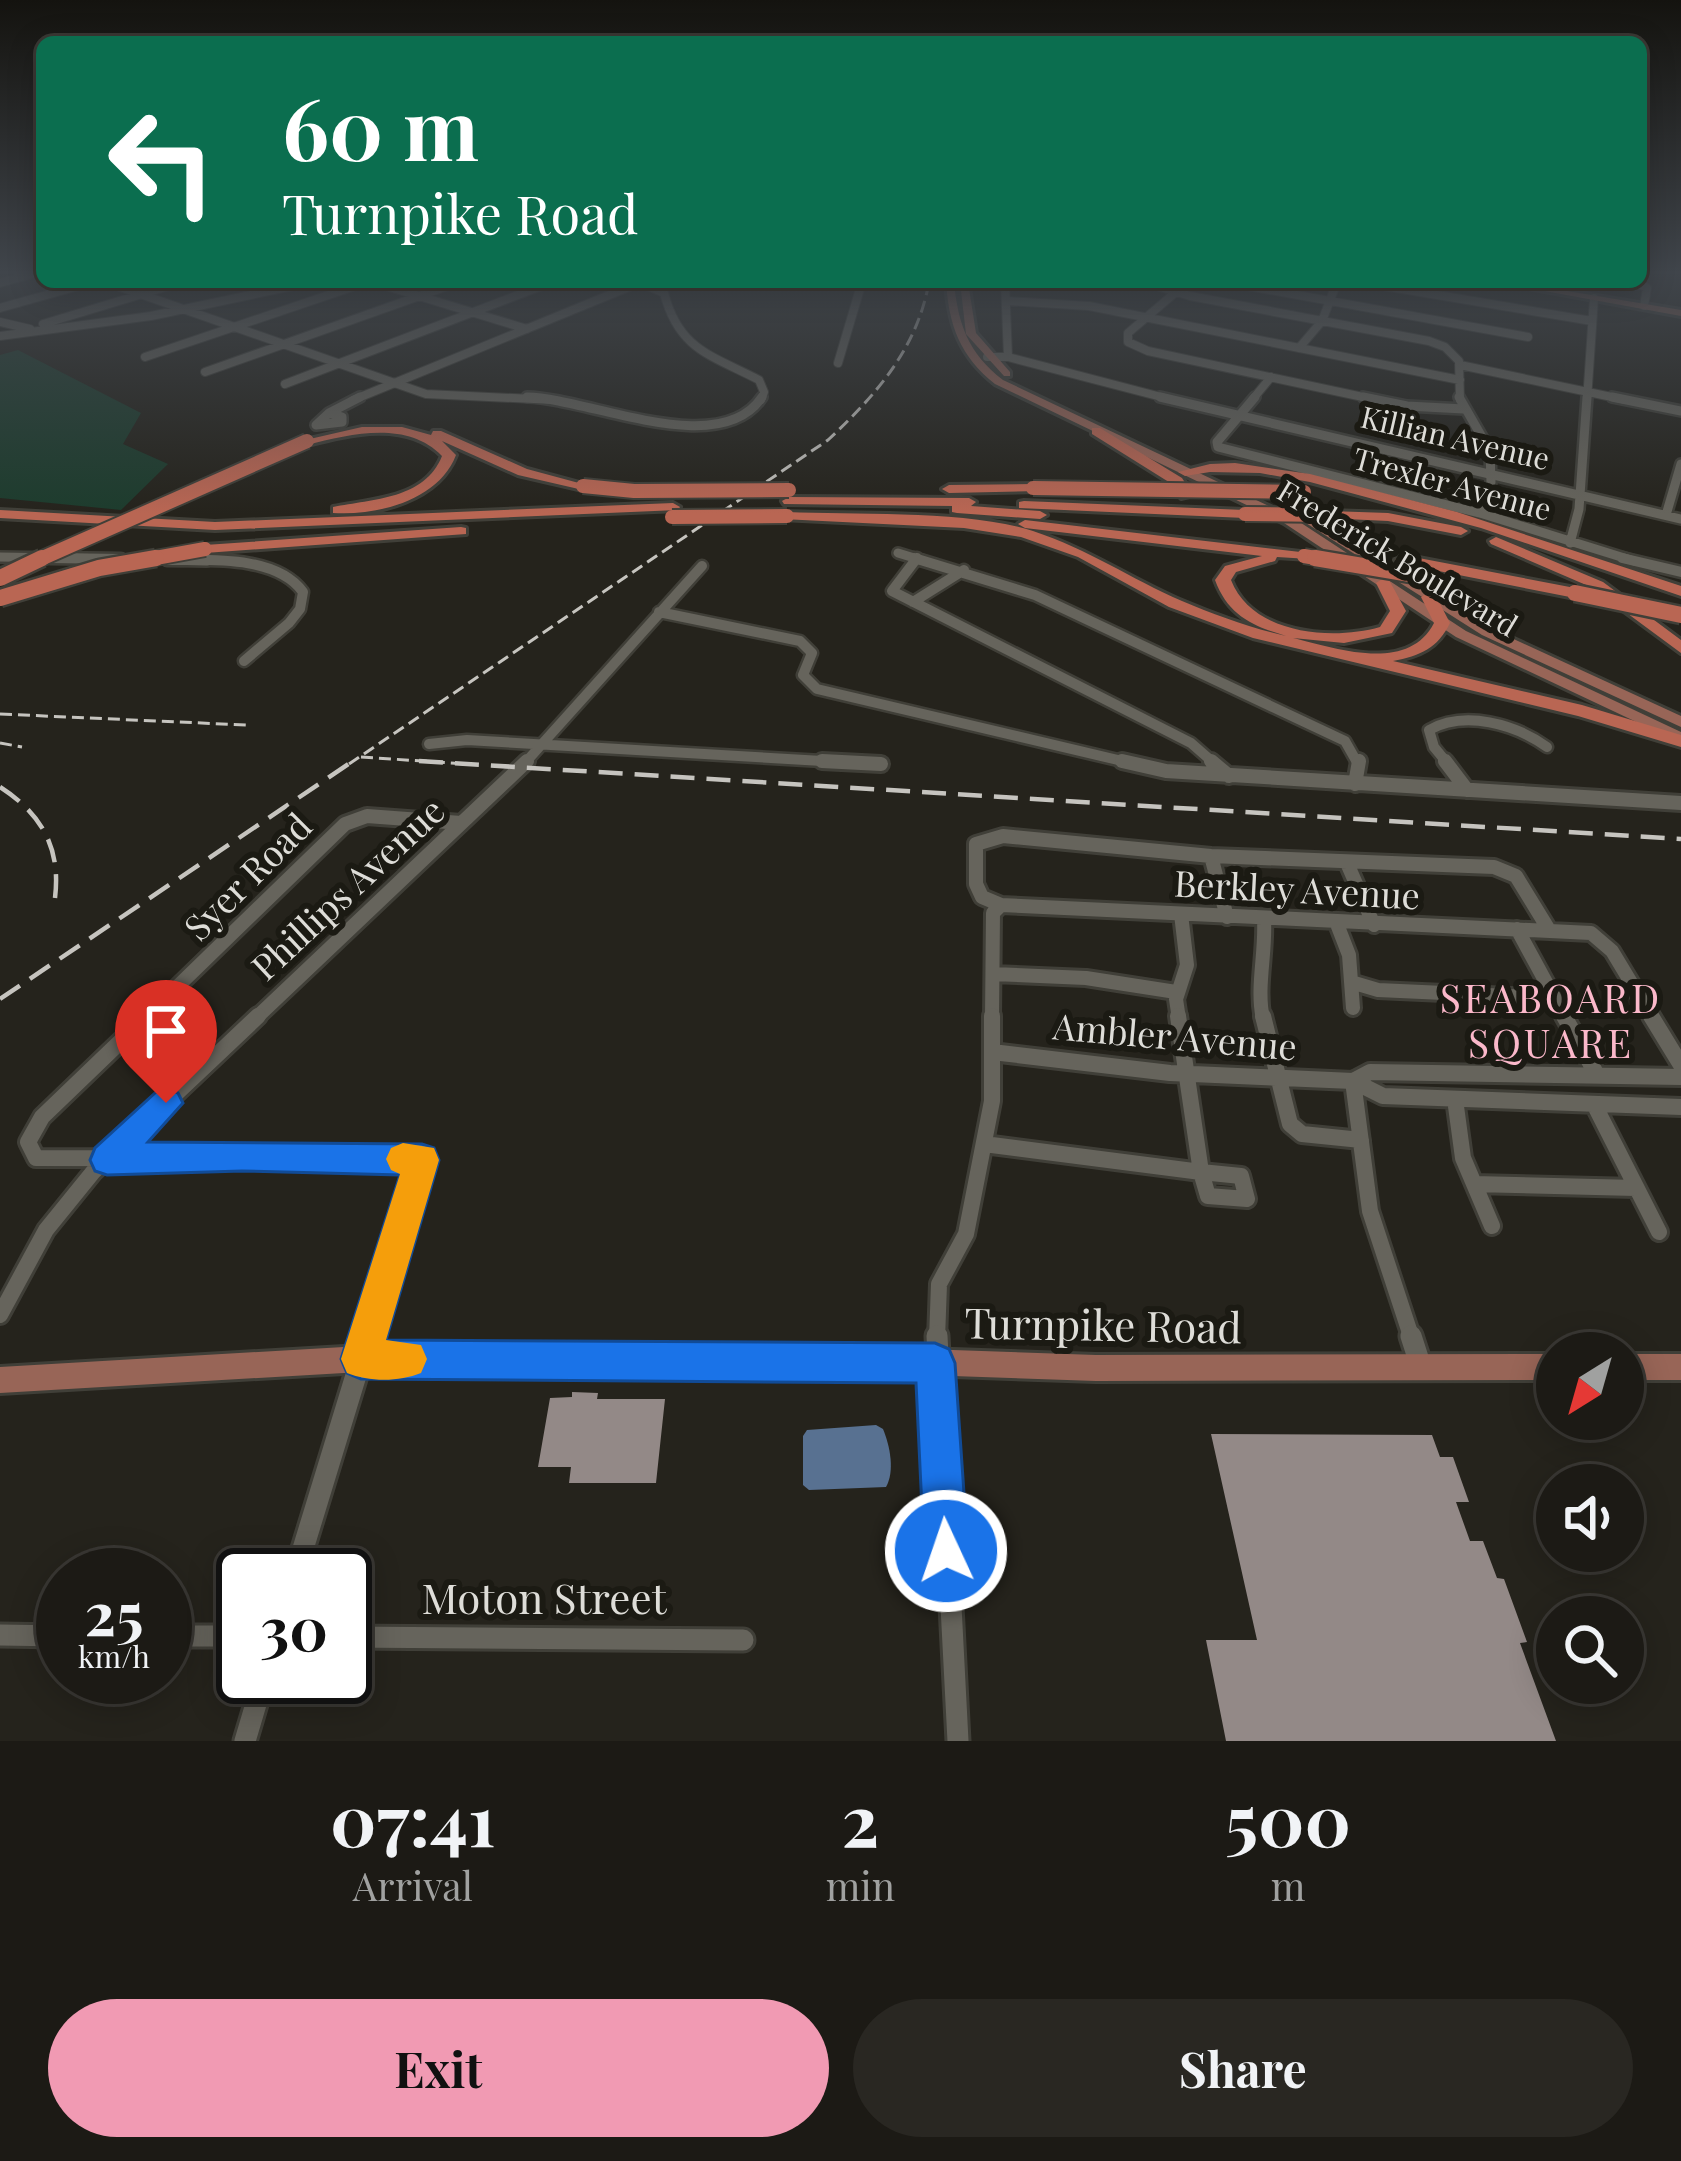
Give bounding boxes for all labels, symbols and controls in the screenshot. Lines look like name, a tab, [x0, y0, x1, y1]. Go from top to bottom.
text: 60 m	[282, 70, 479, 182]
icon: left	[84, 84, 240, 240]
text: Turnpike Road	[282, 177, 638, 249]
street label: Killian Avenue	[1357, 396, 1554, 478]
street label: Trexler Avenue	[1349, 437, 1556, 529]
street label: Frederick Boulevard	[1271, 470, 1526, 645]
street label: Phillips Avenue	[240, 786, 453, 989]
street label: Syer Road	[172, 801, 321, 950]
street label: Berkley Avenue	[1173, 858, 1421, 918]
district label: SEABOARD SQUARE	[1440, 971, 1662, 1068]
pin	[115, 980, 217, 1103]
icon: arrive	[133, 998, 199, 1064]
street label: Ambler Avenue	[1050, 1000, 1299, 1070]
street label: Turnpike Road	[964, 1294, 1242, 1354]
north arrow	[1536, 1332, 1644, 1440]
map controls	[1536, 1332, 1644, 1704]
button: sound	[1536, 1464, 1644, 1572]
position arrow	[883, 1488, 1009, 1614]
speed limit sign: 30	[216, 1548, 372, 1704]
street label: Moton Street	[421, 1569, 668, 1625]
text: 25	[85, 1571, 143, 1651]
button: search	[1536, 1596, 1644, 1704]
text: km/h	[78, 1636, 150, 1676]
text: 07:41	[330, 1769, 496, 1865]
text: 2	[842, 1769, 879, 1865]
text: 500	[1225, 1769, 1351, 1865]
text: Arrival	[353, 1859, 473, 1911]
text: min	[826, 1859, 895, 1911]
text: m	[1271, 1859, 1305, 1911]
button: Exit	[48, 1999, 829, 2137]
button: Share	[853, 1999, 1633, 2137]

